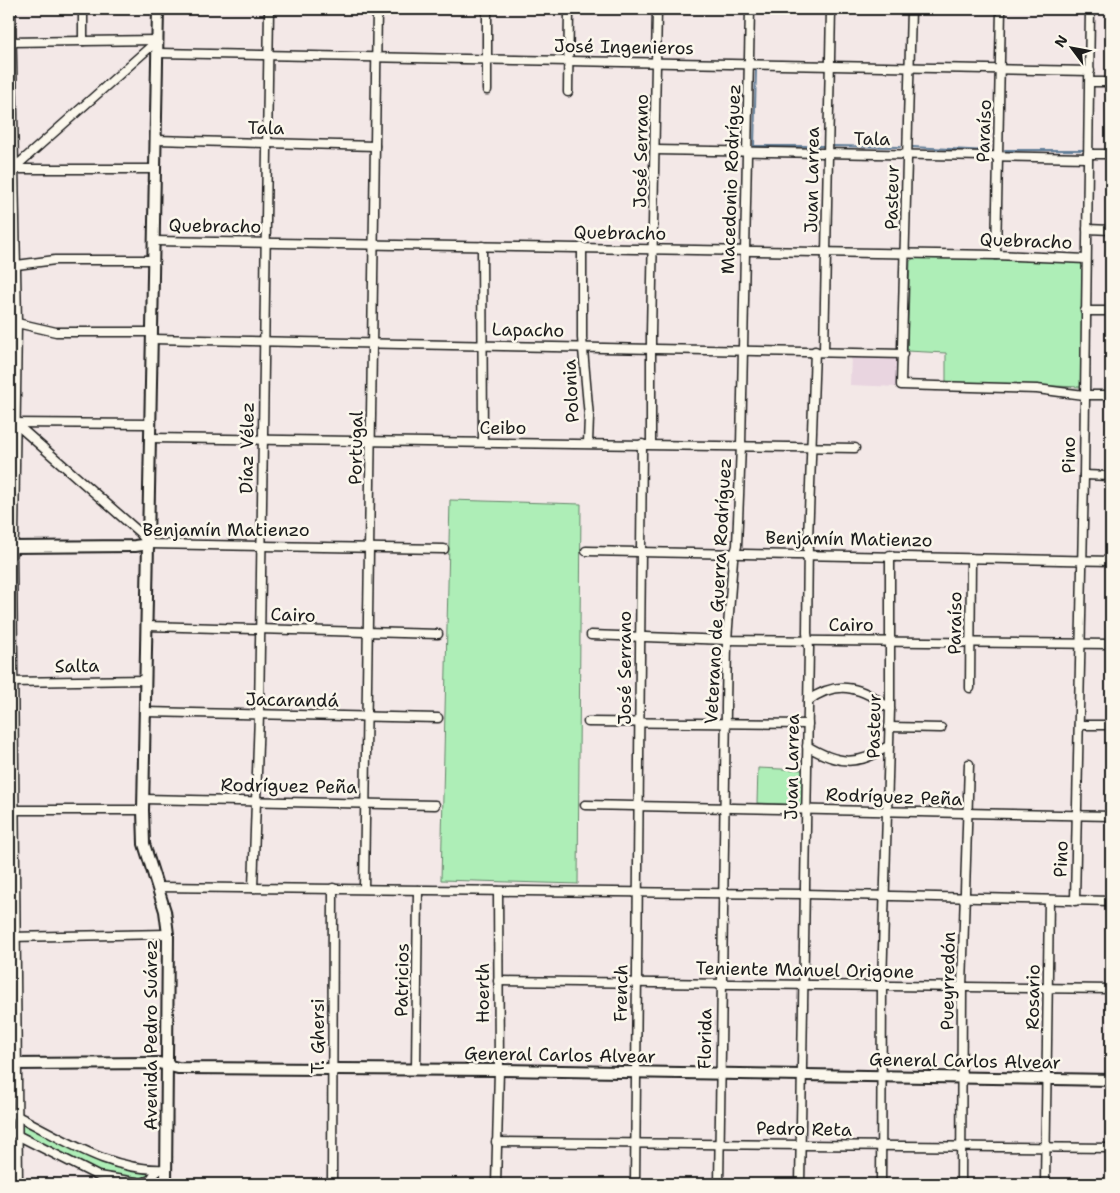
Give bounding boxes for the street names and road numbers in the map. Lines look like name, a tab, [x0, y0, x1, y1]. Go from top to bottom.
street label: José Ingenieros	[554, 34, 694, 60]
street label: Macedonio Rodríguez	[716, 83, 746, 275]
street label: José Serrano	[628, 94, 654, 208]
street label: Paraíso	[971, 99, 997, 163]
street label: Tala	[247, 116, 285, 140]
street label: Juan Larrea	[799, 127, 825, 233]
street label: Tala	[853, 127, 891, 151]
street label: Pasteur	[879, 164, 905, 230]
street label: Quebracho	[168, 213, 262, 239]
street label: Quebracho	[573, 220, 667, 246]
street label: Quebracho	[979, 227, 1073, 255]
street label: Lapacho	[491, 317, 565, 343]
street label: Polonia	[557, 359, 585, 423]
street label: Díaz Vélez	[234, 402, 260, 494]
street label: Portugal	[343, 410, 369, 485]
street label: Ceibo	[480, 416, 527, 440]
street label: Pino	[1057, 437, 1081, 474]
street label: Veterano de Guerra Rodríguez	[699, 457, 737, 725]
street label: Benjamín Matienzo	[142, 518, 310, 542]
street label: Benjamín Matienzo	[765, 526, 933, 552]
street label: Paraíso	[942, 591, 968, 655]
street label: Cairo	[270, 602, 316, 628]
street label: José Serrano	[613, 611, 637, 725]
street label: Cairo	[828, 613, 874, 637]
street label: Salta	[54, 654, 100, 678]
street label: Jacarandá	[245, 687, 339, 713]
street label: Pasteur	[861, 693, 887, 759]
street label: Juan Larrea	[779, 714, 805, 820]
street label: Rodríguez Peña	[220, 773, 358, 799]
street label: Rodríguez Peña	[825, 783, 963, 811]
street label: Pino	[1048, 840, 1074, 878]
street label: Pueyrredón	[935, 931, 961, 1031]
street label: Avenida Pedro Suárez	[139, 939, 163, 1131]
street label: Patricios	[389, 943, 415, 1017]
street label: Teniente Manuel Origone	[695, 956, 915, 984]
street label: Hoerth	[471, 963, 495, 1023]
street label: French	[608, 964, 634, 1022]
street label: Rosario	[1020, 964, 1046, 1030]
street label: T. Ghersi	[306, 998, 330, 1074]
street label: Florida	[692, 1008, 718, 1070]
street label: General Carlos Alvear	[464, 1041, 656, 1069]
street label: General Carlos Alvear	[869, 1047, 1061, 1075]
street label: Pedro Reta	[756, 1116, 852, 1142]

